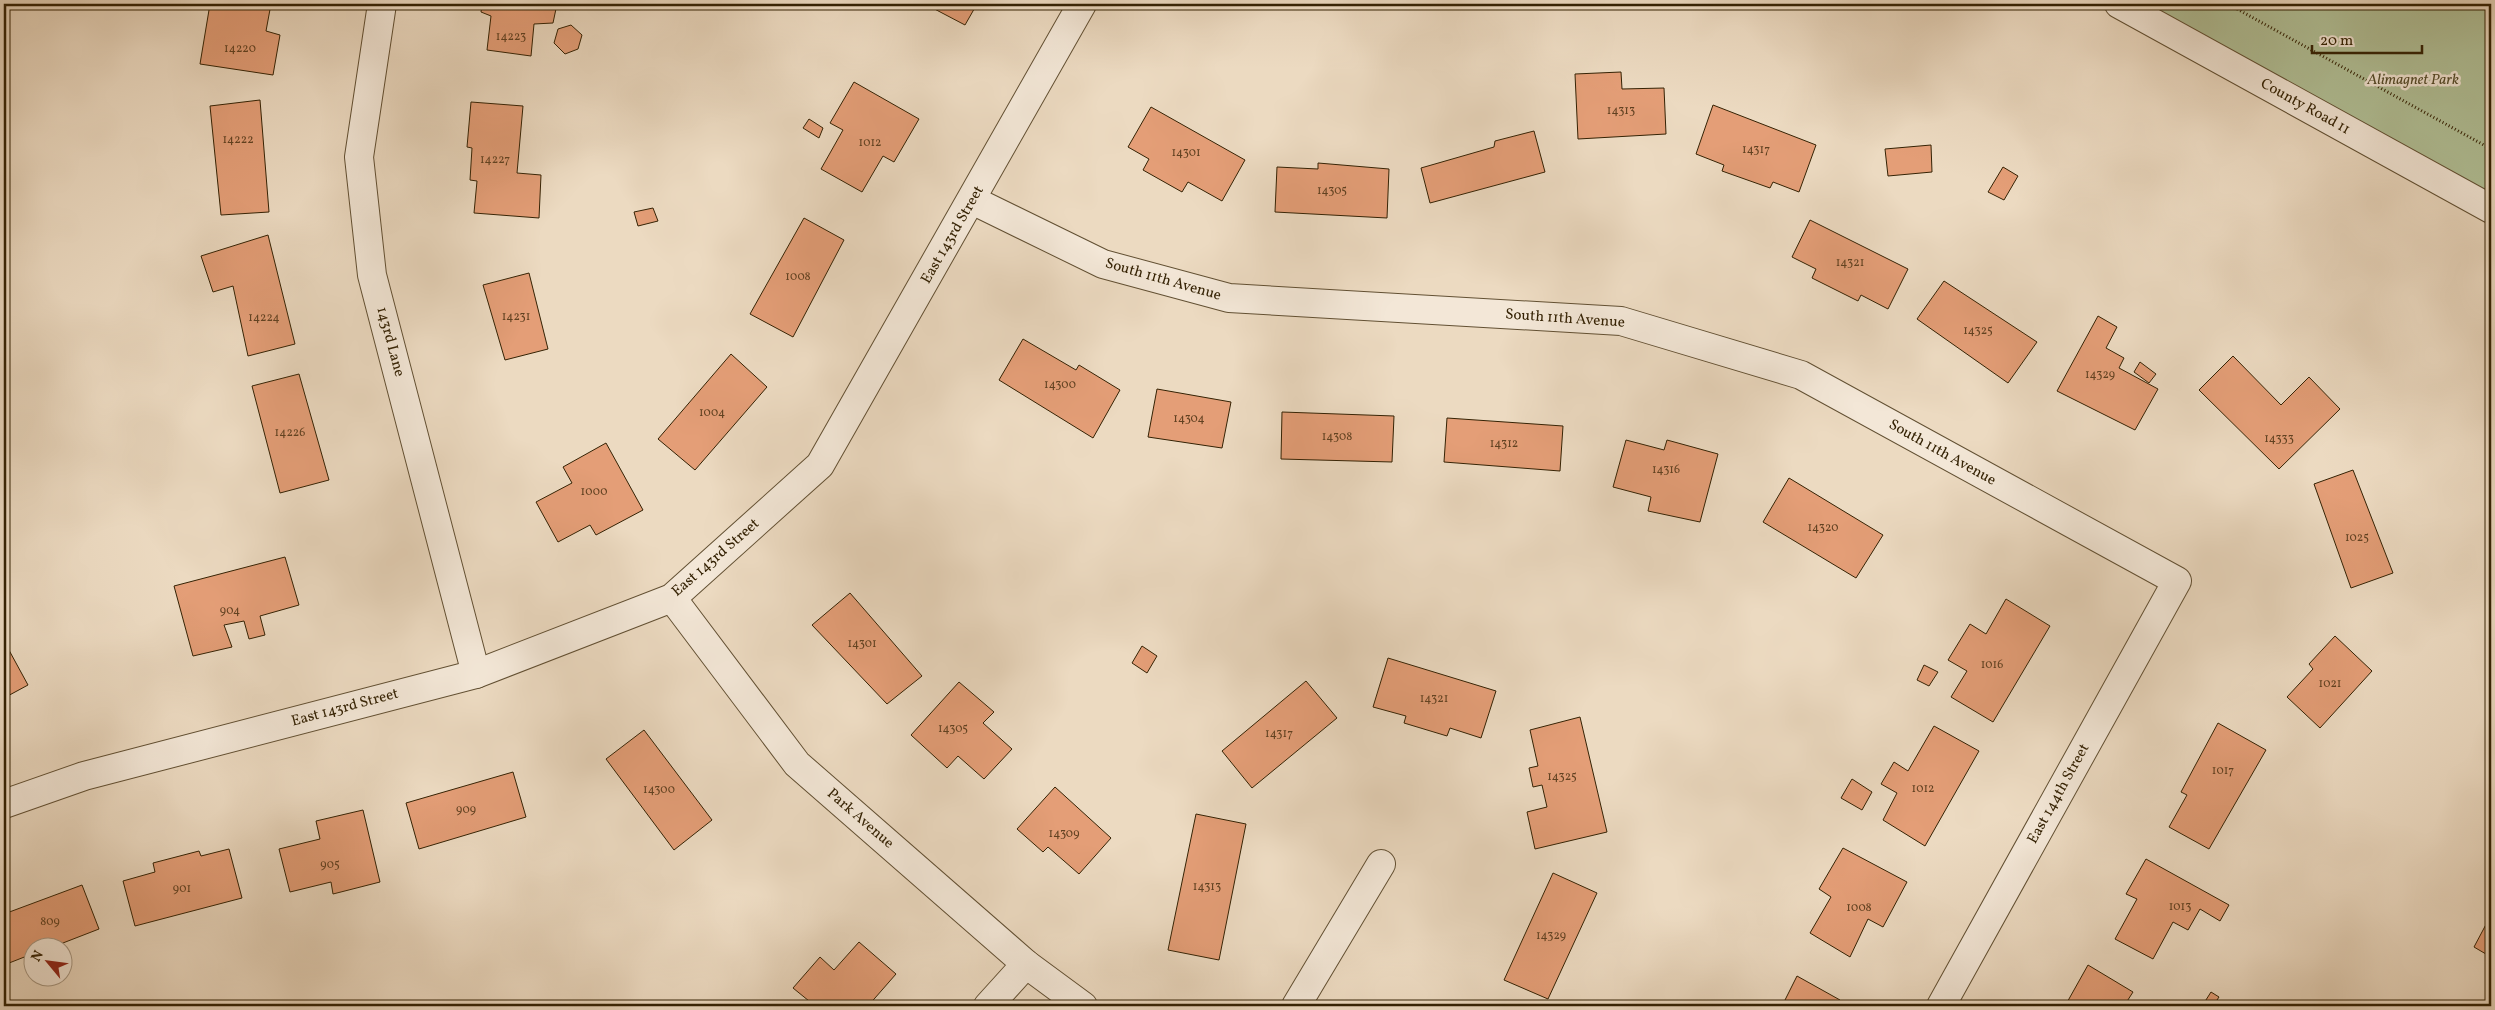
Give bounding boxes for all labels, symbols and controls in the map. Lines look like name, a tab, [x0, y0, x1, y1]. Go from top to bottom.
scale bar	[2312, 22, 2422, 54]
house number: 14223	[496, 29, 526, 45]
text: 20 m	[2320, 31, 2353, 52]
house number: 14220	[224, 41, 256, 57]
park label: Alimagnet Park	[2366, 70, 2459, 91]
street label: County Road 11	[2256, 74, 2354, 140]
house number: 14313	[1607, 103, 1635, 119]
house number: 14222	[222, 132, 254, 148]
house number: 1012	[859, 135, 881, 151]
house number: 14317	[1742, 142, 1770, 158]
house number: 14301	[1171, 145, 1201, 161]
house number: 14227	[480, 152, 510, 168]
street label: East 143rd Street	[916, 182, 990, 288]
house number: 14305	[1317, 183, 1347, 199]
street label: South 11th Avenue	[1103, 253, 1223, 307]
house number: 14321	[1836, 255, 1864, 271]
house number: 1008	[785, 269, 811, 285]
street label: South 11th Avenue	[1504, 304, 1626, 334]
street label: 143rd Lane	[371, 305, 409, 379]
house number: 14231	[502, 309, 530, 325]
house number: 14224	[248, 310, 280, 326]
house number: 14325	[1963, 323, 1993, 339]
house number: 14329	[2085, 367, 2115, 383]
house number: 14300	[1044, 377, 1076, 393]
house number: 1004	[699, 405, 725, 421]
house number: 14304	[1173, 411, 1205, 427]
street label: South 11th Avenue	[1885, 415, 1999, 491]
house number: 14226	[275, 425, 305, 441]
house number: 14308	[1322, 429, 1352, 445]
house number: 14333	[2264, 431, 2294, 447]
house number: 14312	[1490, 436, 1518, 452]
house number: 14316	[1652, 462, 1680, 478]
house number: 1000	[581, 484, 607, 500]
street label: East 143rd Street	[668, 514, 764, 602]
house number: 14320	[1807, 520, 1839, 536]
house number: 1025	[2345, 530, 2369, 546]
house number: 904	[220, 603, 240, 619]
house number: 14301	[847, 636, 877, 652]
house number: 1016	[1981, 657, 2003, 673]
house number: 1021	[2319, 676, 2341, 692]
street label: East 143rd Street	[289, 684, 401, 732]
house number: 14321	[1420, 691, 1448, 707]
house number: 14305	[938, 721, 968, 737]
house number: 14317	[1265, 726, 1293, 742]
street label: East 144th Street	[2023, 740, 2095, 848]
house number: 1017	[2212, 763, 2234, 779]
house number: 14325	[1547, 769, 1577, 785]
house number: 1012	[1912, 781, 1934, 797]
house number: 14300	[643, 782, 675, 798]
street label: Park Avenue	[822, 784, 898, 854]
house number: 909	[456, 802, 476, 818]
house number: 14309	[1049, 826, 1079, 842]
house number: 905	[320, 857, 340, 873]
house number: 14313	[1193, 879, 1221, 895]
house number: 901	[173, 881, 191, 897]
house number: 1013	[2169, 899, 2191, 915]
house number: 1008	[1846, 900, 1872, 916]
house number: 809	[40, 914, 60, 930]
house number: 14329	[1536, 928, 1566, 944]
north arrow	[22, 938, 72, 988]
text: N	[27, 947, 49, 965]

